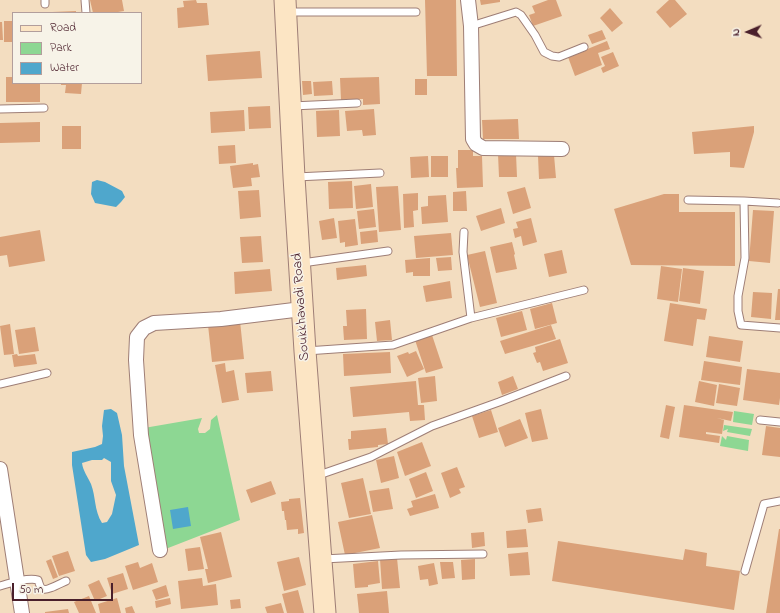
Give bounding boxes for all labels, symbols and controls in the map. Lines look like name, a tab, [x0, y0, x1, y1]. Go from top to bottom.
legend	[12, 12, 142, 84]
north arrow	[728, 12, 768, 52]
text: Road	[50, 19, 76, 37]
text: N	[728, 28, 744, 36]
text: Park	[50, 39, 72, 57]
text: Water	[50, 59, 79, 77]
street label: Soukkhavadi Road	[290, 253, 314, 361]
scale bar	[14, 575, 115, 601]
text: 50 m	[19, 581, 43, 599]

